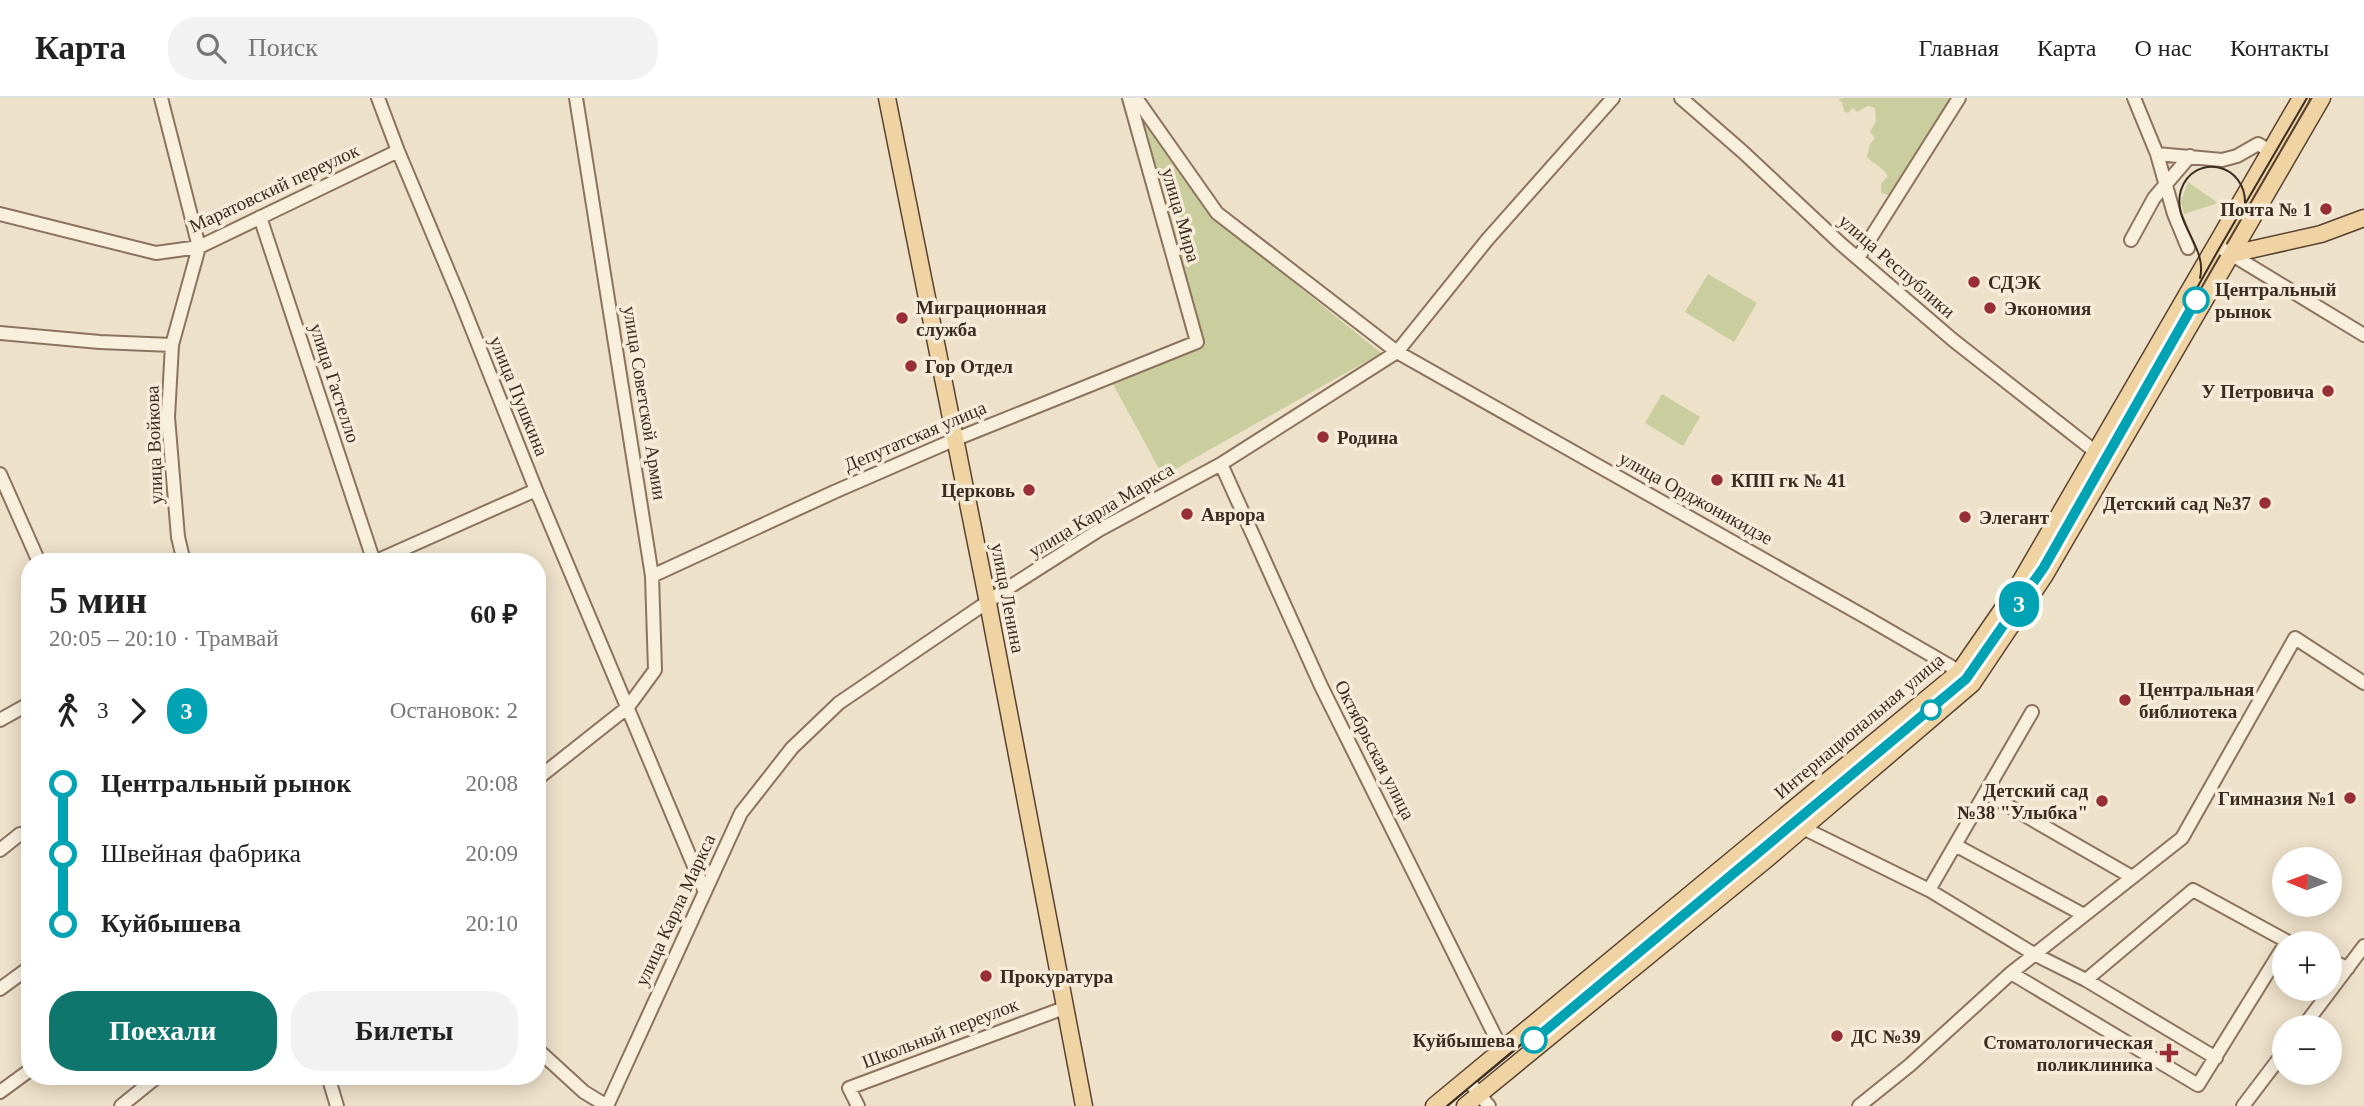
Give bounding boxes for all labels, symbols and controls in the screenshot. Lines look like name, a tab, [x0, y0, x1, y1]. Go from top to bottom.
search box	[168, 17, 658, 80]
icon: search	[192, 29, 230, 67]
text: Карта	[35, 30, 126, 66]
text: Поиск	[248, 33, 318, 62]
text: Главная	[1918, 35, 1999, 61]
text: Карта	[2037, 35, 2096, 61]
text: О нас	[2134, 35, 2192, 61]
text: Контакты	[2230, 35, 2329, 61]
street label: Маратовский переулок	[186, 139, 363, 237]
street label: улица Мира	[1158, 166, 1205, 265]
place label: Почта № 1	[2220, 199, 2312, 220]
marker: Почта № 1	[2318, 201, 2334, 217]
street label: улица Республики	[1835, 210, 1959, 322]
place label: СДЭК	[1988, 272, 2041, 293]
marker: СДЭК	[1966, 274, 1982, 290]
place label: Центральный рынок	[2215, 279, 2336, 322]
marker: Центральный рынок	[2183, 287, 2209, 313]
place label: Миграционная служба	[916, 297, 1047, 340]
place label: Экономия	[2004, 298, 2091, 319]
marker: Экономия	[1982, 300, 1998, 316]
street label: улица Советской Армии	[619, 305, 671, 501]
marker: Миграционная служба	[894, 310, 910, 326]
street label: улица Гастелло	[306, 321, 364, 445]
street label: улица Пушкина	[485, 333, 553, 460]
place label: Гор Отдел	[925, 356, 1013, 377]
marker: Гор Отдел	[903, 358, 919, 374]
place label: У Петровича	[2202, 381, 2314, 402]
marker: У Петровича	[2320, 383, 2336, 399]
street label: улица Войкова	[141, 385, 167, 505]
street label: Депутатская улица	[841, 396, 990, 475]
place label: Родина	[1337, 427, 1399, 448]
marker: Родина	[1315, 429, 1331, 445]
street label: улица Орджоникидзе	[1616, 447, 1776, 549]
street label: улица Карла Маркса	[1025, 458, 1178, 562]
place label: КПП гк № 41	[1731, 470, 1846, 491]
marker: КПП гк № 41	[1709, 472, 1725, 488]
place label: Церковь	[941, 480, 1015, 501]
marker: Церковь	[1021, 482, 1037, 498]
place label: Детский сад №37	[2103, 493, 2251, 514]
marker: Детский сад №37	[2257, 495, 2273, 511]
place label: Аврора	[1201, 504, 1266, 525]
marker: Аврора	[1179, 506, 1195, 522]
place label: Элегант	[1979, 507, 2050, 528]
marker: Элегант	[1957, 509, 1973, 525]
street label: улица Ленина	[987, 541, 1029, 655]
text: 5 мин	[49, 579, 147, 621]
line badge: 3	[1996, 581, 2042, 627]
text: 3	[2013, 591, 2025, 617]
text: 60 ₽	[470, 600, 518, 629]
text: 20:05 – 20:10 · Трамвай	[49, 626, 278, 651]
street label: Интернациональная улица	[1770, 649, 1948, 803]
street label: Октябрьская улица	[1331, 677, 1419, 824]
place label: Центральная библиотека	[2139, 679, 2254, 722]
icon: walk	[49, 692, 87, 730]
icon: forward	[119, 692, 157, 730]
marker: Центральная библиотека	[2117, 692, 2133, 708]
text: 3	[97, 698, 109, 723]
text: 3	[181, 698, 193, 724]
text: Остановок: 2	[390, 698, 518, 723]
unlabelled marker	[1921, 700, 1941, 720]
text: Центральный рынок	[101, 769, 351, 798]
text: 20:08	[466, 771, 518, 796]
place label: Детский сад №38 "Улыбка"	[1957, 780, 2088, 823]
place label: Гимназия №1	[2218, 788, 2336, 809]
marker: Гимназия №1	[2342, 790, 2358, 806]
marker: Детский сад №38 "Улыбка"	[2094, 793, 2110, 809]
street label: улица Карла Маркса	[631, 830, 720, 989]
text: Швейная фабрика	[101, 839, 301, 868]
text: 20:09	[466, 841, 518, 866]
north arrow	[2272, 847, 2342, 917]
map controls	[2272, 847, 2342, 1085]
text: Куйбышева	[101, 909, 241, 938]
text: 20:10	[466, 911, 518, 936]
button: +	[2272, 931, 2342, 1001]
place label: Прокуратура	[1000, 966, 1114, 987]
marker: Прокуратура	[978, 968, 994, 984]
button: Поехали	[49, 991, 277, 1071]
button: Билеты	[291, 991, 518, 1071]
street label: Школьный переулок	[859, 993, 1022, 1072]
button: −	[2272, 1015, 2342, 1085]
place label: ДС №39	[1851, 1026, 1921, 1047]
marker: Куйбышева	[1521, 1027, 1547, 1053]
marker: ДС №39	[1829, 1028, 1845, 1044]
place label: Куйбышева	[1413, 1030, 1515, 1051]
place label: Стоматологическая поликлиника	[1983, 1032, 2153, 1075]
marker: Стоматологическая поликлиника	[2159, 1043, 2179, 1063]

